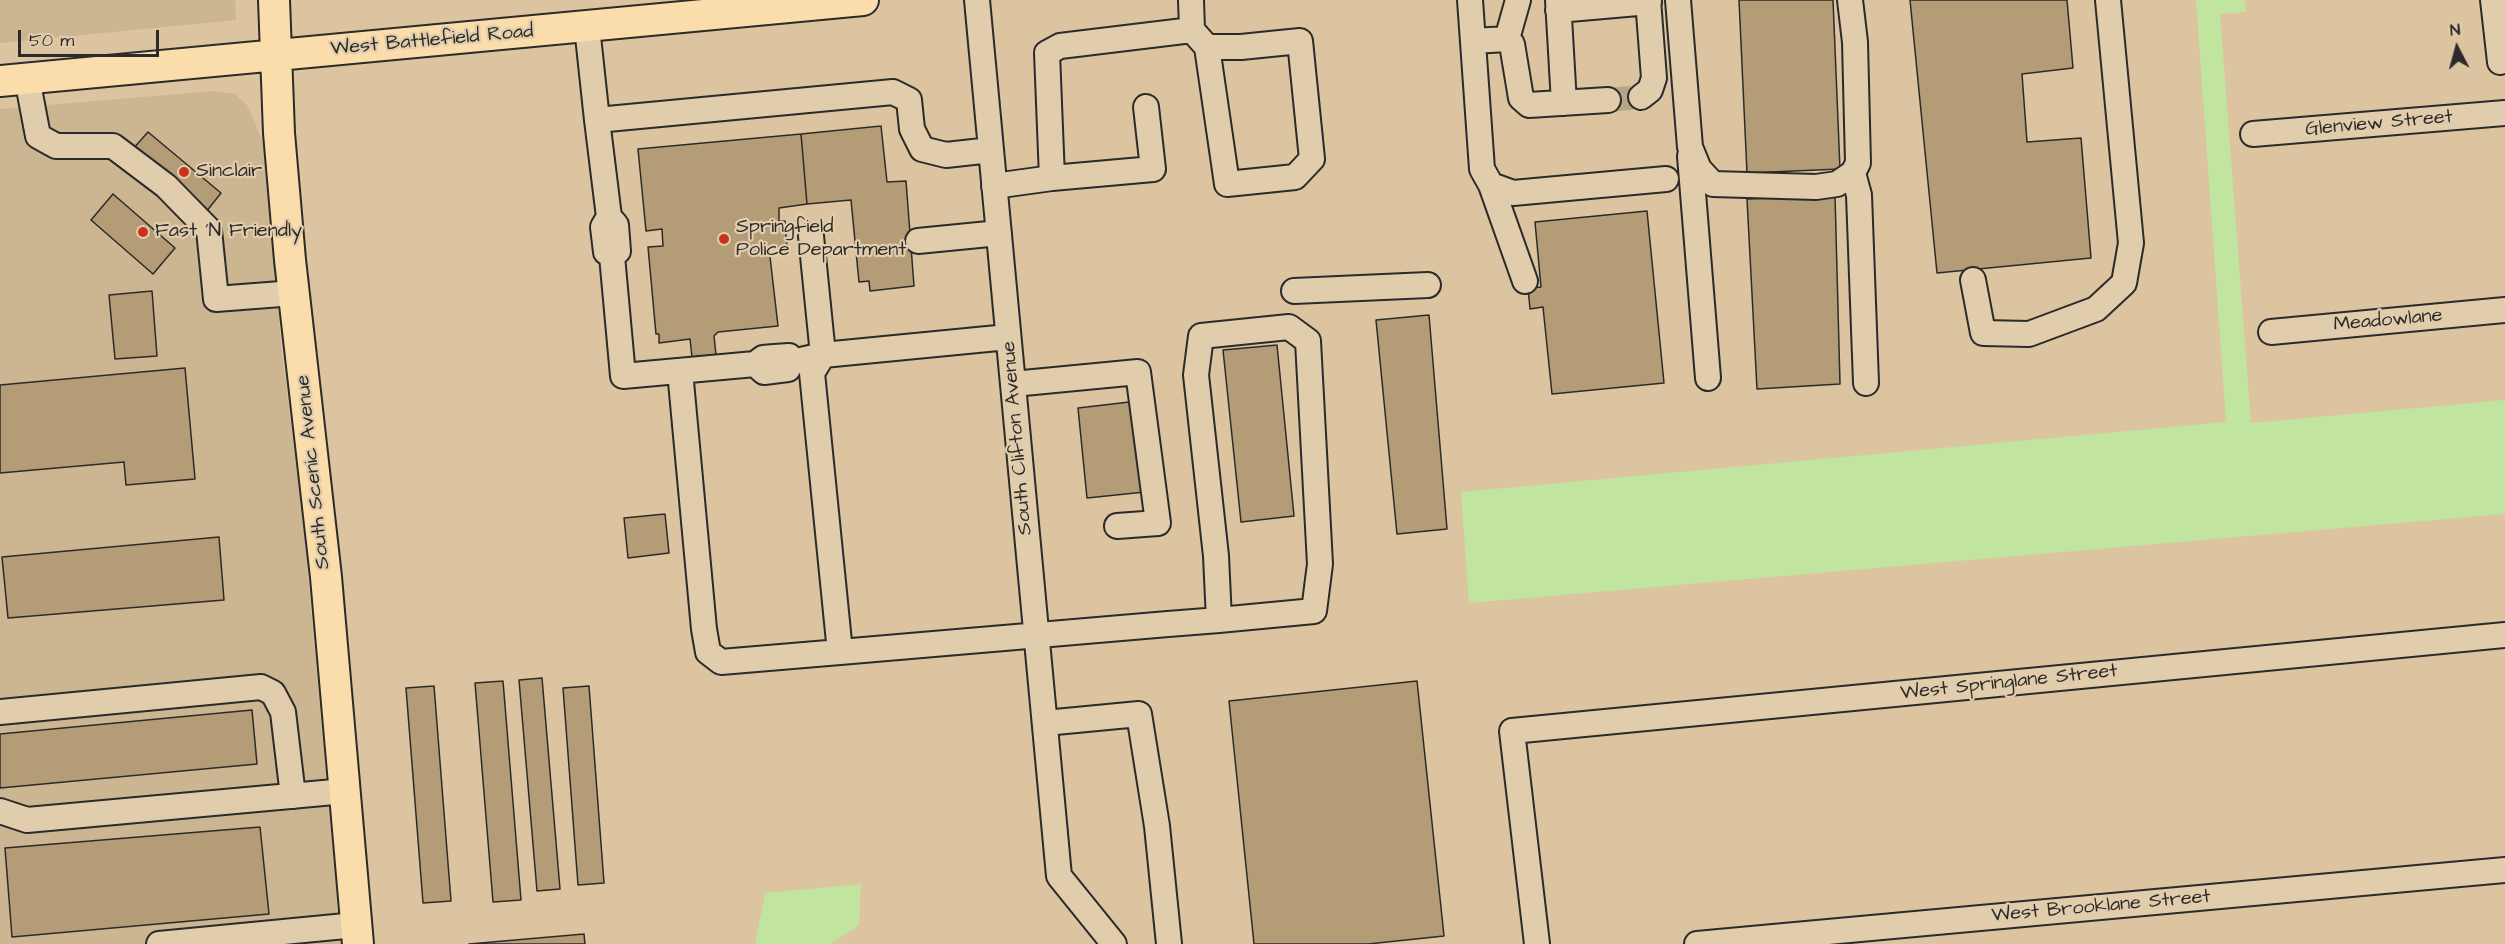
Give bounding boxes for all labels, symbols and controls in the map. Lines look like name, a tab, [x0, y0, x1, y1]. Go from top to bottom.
scale bar	[21, 18, 162, 56]
north arrow	[2427, 18, 2487, 78]
text: N	[2449, 19, 2461, 42]
street label: West Battlefield Road	[330, 20, 534, 62]
text: 50 m	[29, 28, 74, 53]
street label: Glenview Street	[2304, 106, 2454, 142]
place label: Sinclair	[196, 160, 262, 184]
marker: Sinclair	[177, 165, 191, 179]
place label: Springfield Police Department	[736, 216, 906, 263]
place label: Fast 'N Friendly	[155, 220, 302, 244]
marker: Fast 'N Friendly	[136, 225, 150, 239]
marker: Springfield Police Department	[717, 232, 731, 246]
street label: Meadowlane	[2332, 304, 2444, 338]
street label: South Clifton Avenue	[998, 340, 1038, 536]
street label: South Scenic Avenue	[292, 374, 336, 570]
street label: West Springlane Street	[1899, 660, 2119, 706]
street label: West Brooklane Street	[1991, 885, 2211, 929]

